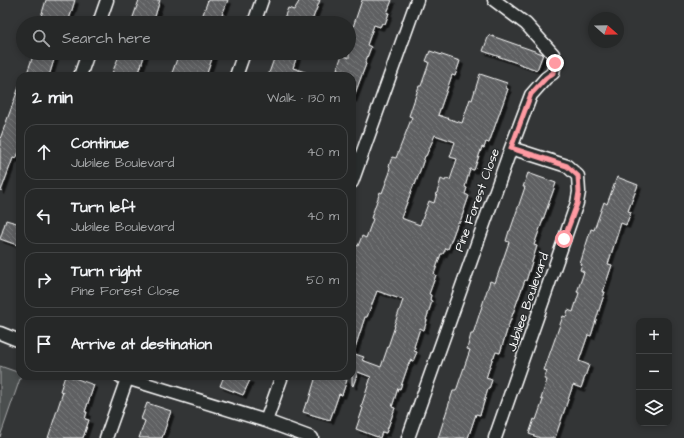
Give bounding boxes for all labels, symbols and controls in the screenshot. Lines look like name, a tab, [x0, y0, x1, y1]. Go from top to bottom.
north arrow	[588, 12, 624, 48]
search box	[16, 16, 356, 60]
icon: search	[30, 27, 52, 49]
text: Search here	[62, 28, 151, 49]
route end	[546, 54, 564, 72]
text: 2 min	[32, 86, 73, 110]
text: Walk · 130 m	[267, 89, 340, 107]
text: Continue	[71, 133, 129, 154]
icon: ahead	[33, 141, 55, 163]
text: 40 m	[307, 143, 339, 161]
street label: Pine Forest Close	[450, 146, 504, 254]
text: Jubilee Boulevard	[71, 154, 175, 172]
text: Turn left	[71, 197, 135, 218]
icon: left	[33, 205, 55, 227]
text: 40 m	[307, 207, 339, 225]
text: Jubilee Boulevard	[71, 218, 175, 236]
route start	[555, 230, 573, 248]
street label: Jubilee Boulevard	[503, 250, 553, 354]
text: Turn right	[71, 261, 142, 282]
icon: right	[33, 269, 55, 291]
text: 50 m	[306, 271, 339, 289]
text: Pine Forest Close	[71, 282, 180, 300]
map controls	[636, 318, 672, 426]
button: +	[636, 318, 672, 354]
icon: arrive	[33, 333, 55, 355]
text: Arrive at destination	[71, 334, 212, 355]
button: −	[636, 354, 672, 390]
button: layers	[636, 390, 672, 426]

